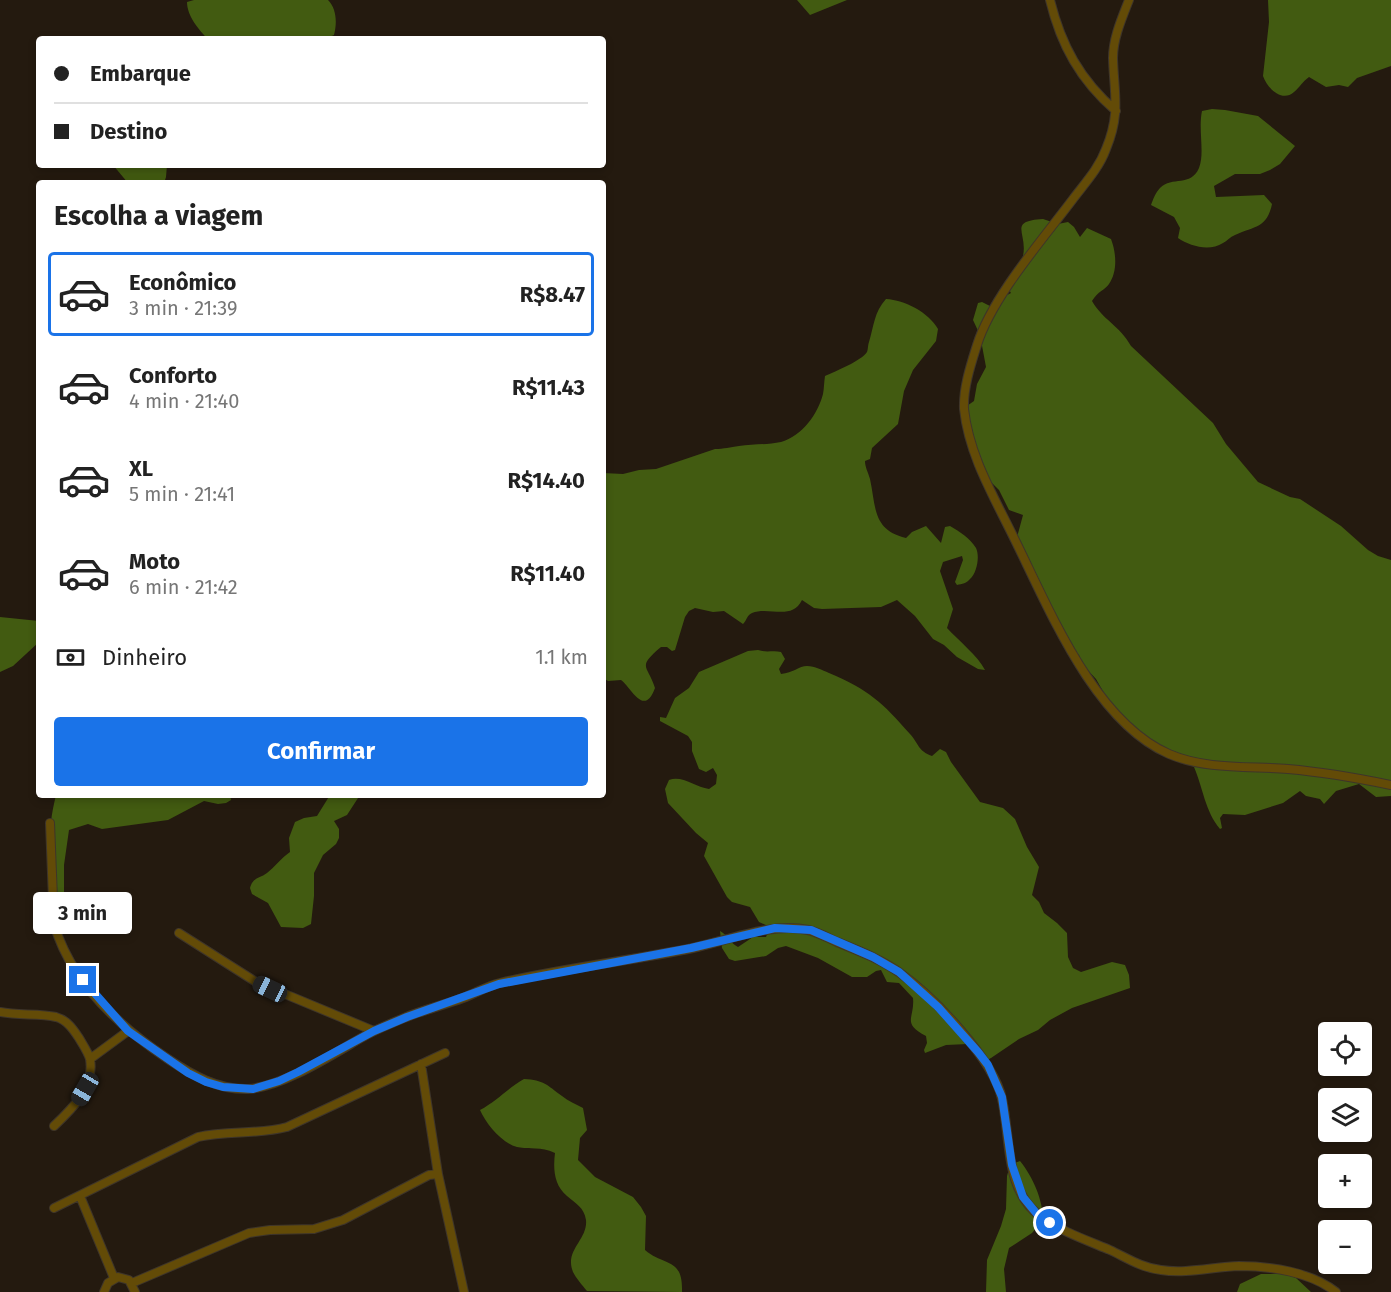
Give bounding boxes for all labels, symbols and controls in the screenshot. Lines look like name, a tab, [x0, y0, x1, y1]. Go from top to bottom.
text: Embarque	[90, 60, 191, 87]
text: Destino	[90, 118, 167, 145]
text: Escolha a viagem	[54, 200, 263, 232]
icon: car	[57, 267, 111, 321]
text: Econômico	[129, 269, 236, 296]
text: R$8.47	[520, 281, 585, 308]
text: 3 min · 21:39	[129, 296, 237, 320]
icon: car	[57, 360, 111, 414]
text: Conforto	[129, 362, 217, 389]
text: R$11.43	[512, 374, 585, 401]
text: 4 min · 21:40	[129, 389, 239, 413]
icon: car	[57, 453, 111, 507]
text: XL	[129, 455, 153, 482]
text: R$14.40	[508, 467, 585, 494]
text: 5 min · 21:41	[129, 482, 235, 506]
icon: car	[57, 546, 111, 600]
text: Moto	[129, 548, 180, 575]
text: R$11.40	[510, 560, 585, 587]
text: 6 min · 21:42	[129, 575, 238, 599]
icon: cash	[54, 641, 87, 674]
text: Dinheiro	[102, 644, 187, 671]
text: 1.1 km	[535, 645, 588, 669]
button: Confirmar	[54, 717, 588, 786]
callout: 3 min	[34, 893, 132, 935]
text: 3 min	[58, 901, 107, 925]
route end	[69, 966, 96, 993]
car	[250, 973, 290, 1005]
map controls	[1318, 1022, 1372, 1274]
button: locate	[1318, 1022, 1372, 1076]
car	[68, 1069, 102, 1109]
button: layers	[1318, 1088, 1372, 1142]
button: +	[1318, 1154, 1372, 1208]
route start	[1036, 1209, 1063, 1236]
button: −	[1318, 1220, 1372, 1274]

